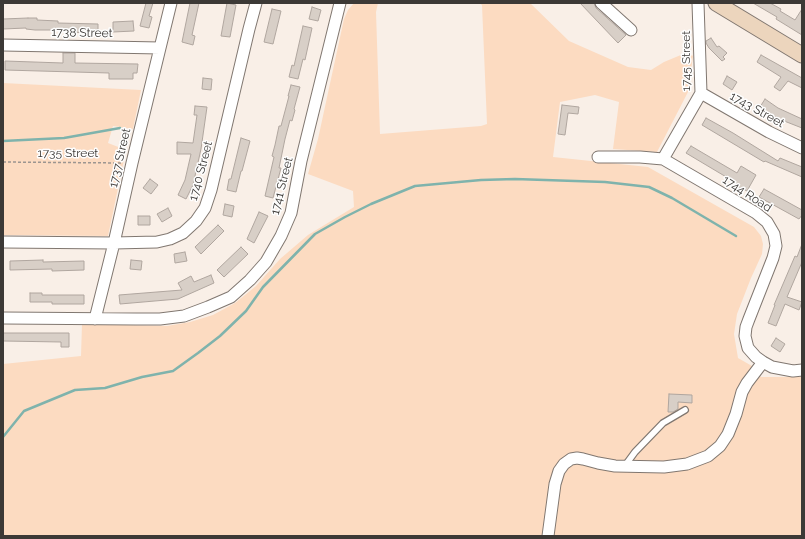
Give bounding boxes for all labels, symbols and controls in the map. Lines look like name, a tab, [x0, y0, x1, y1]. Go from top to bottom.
street label: 1738 Street	[51, 25, 113, 41]
street label: 1745 Street	[679, 31, 693, 91]
street label: 1743 Street	[727, 89, 787, 131]
street label: 1737 Street	[106, 127, 134, 189]
street label: 1740 Street	[186, 140, 216, 202]
street label: 1735 Street	[38, 146, 98, 160]
street label: 1741 Street	[268, 156, 296, 216]
street label: 1744 Road	[720, 173, 774, 215]

